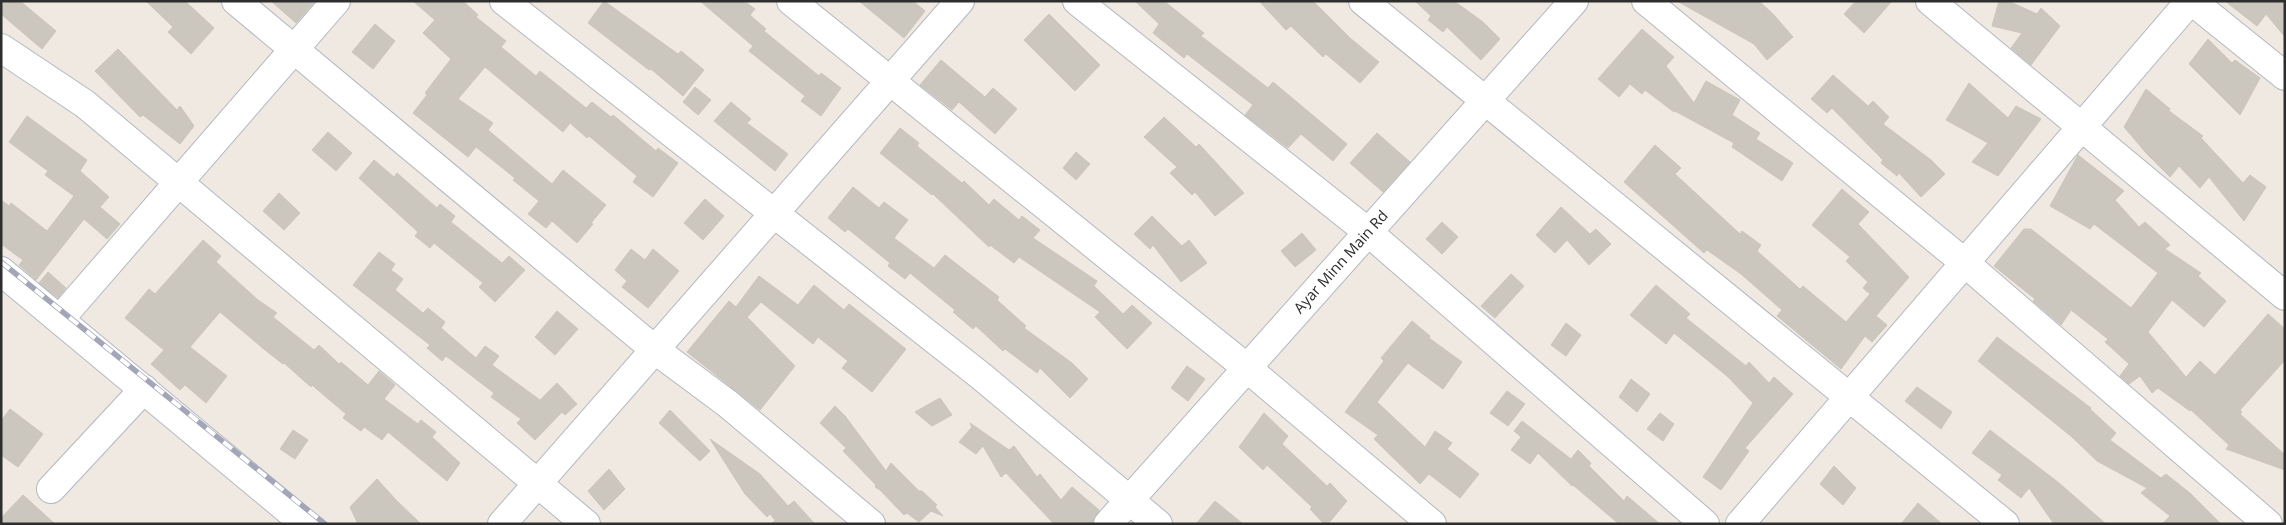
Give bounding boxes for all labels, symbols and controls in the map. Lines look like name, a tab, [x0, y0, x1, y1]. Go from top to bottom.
street label: Ayar Minn Main Rd	[1289, 206, 1392, 317]

